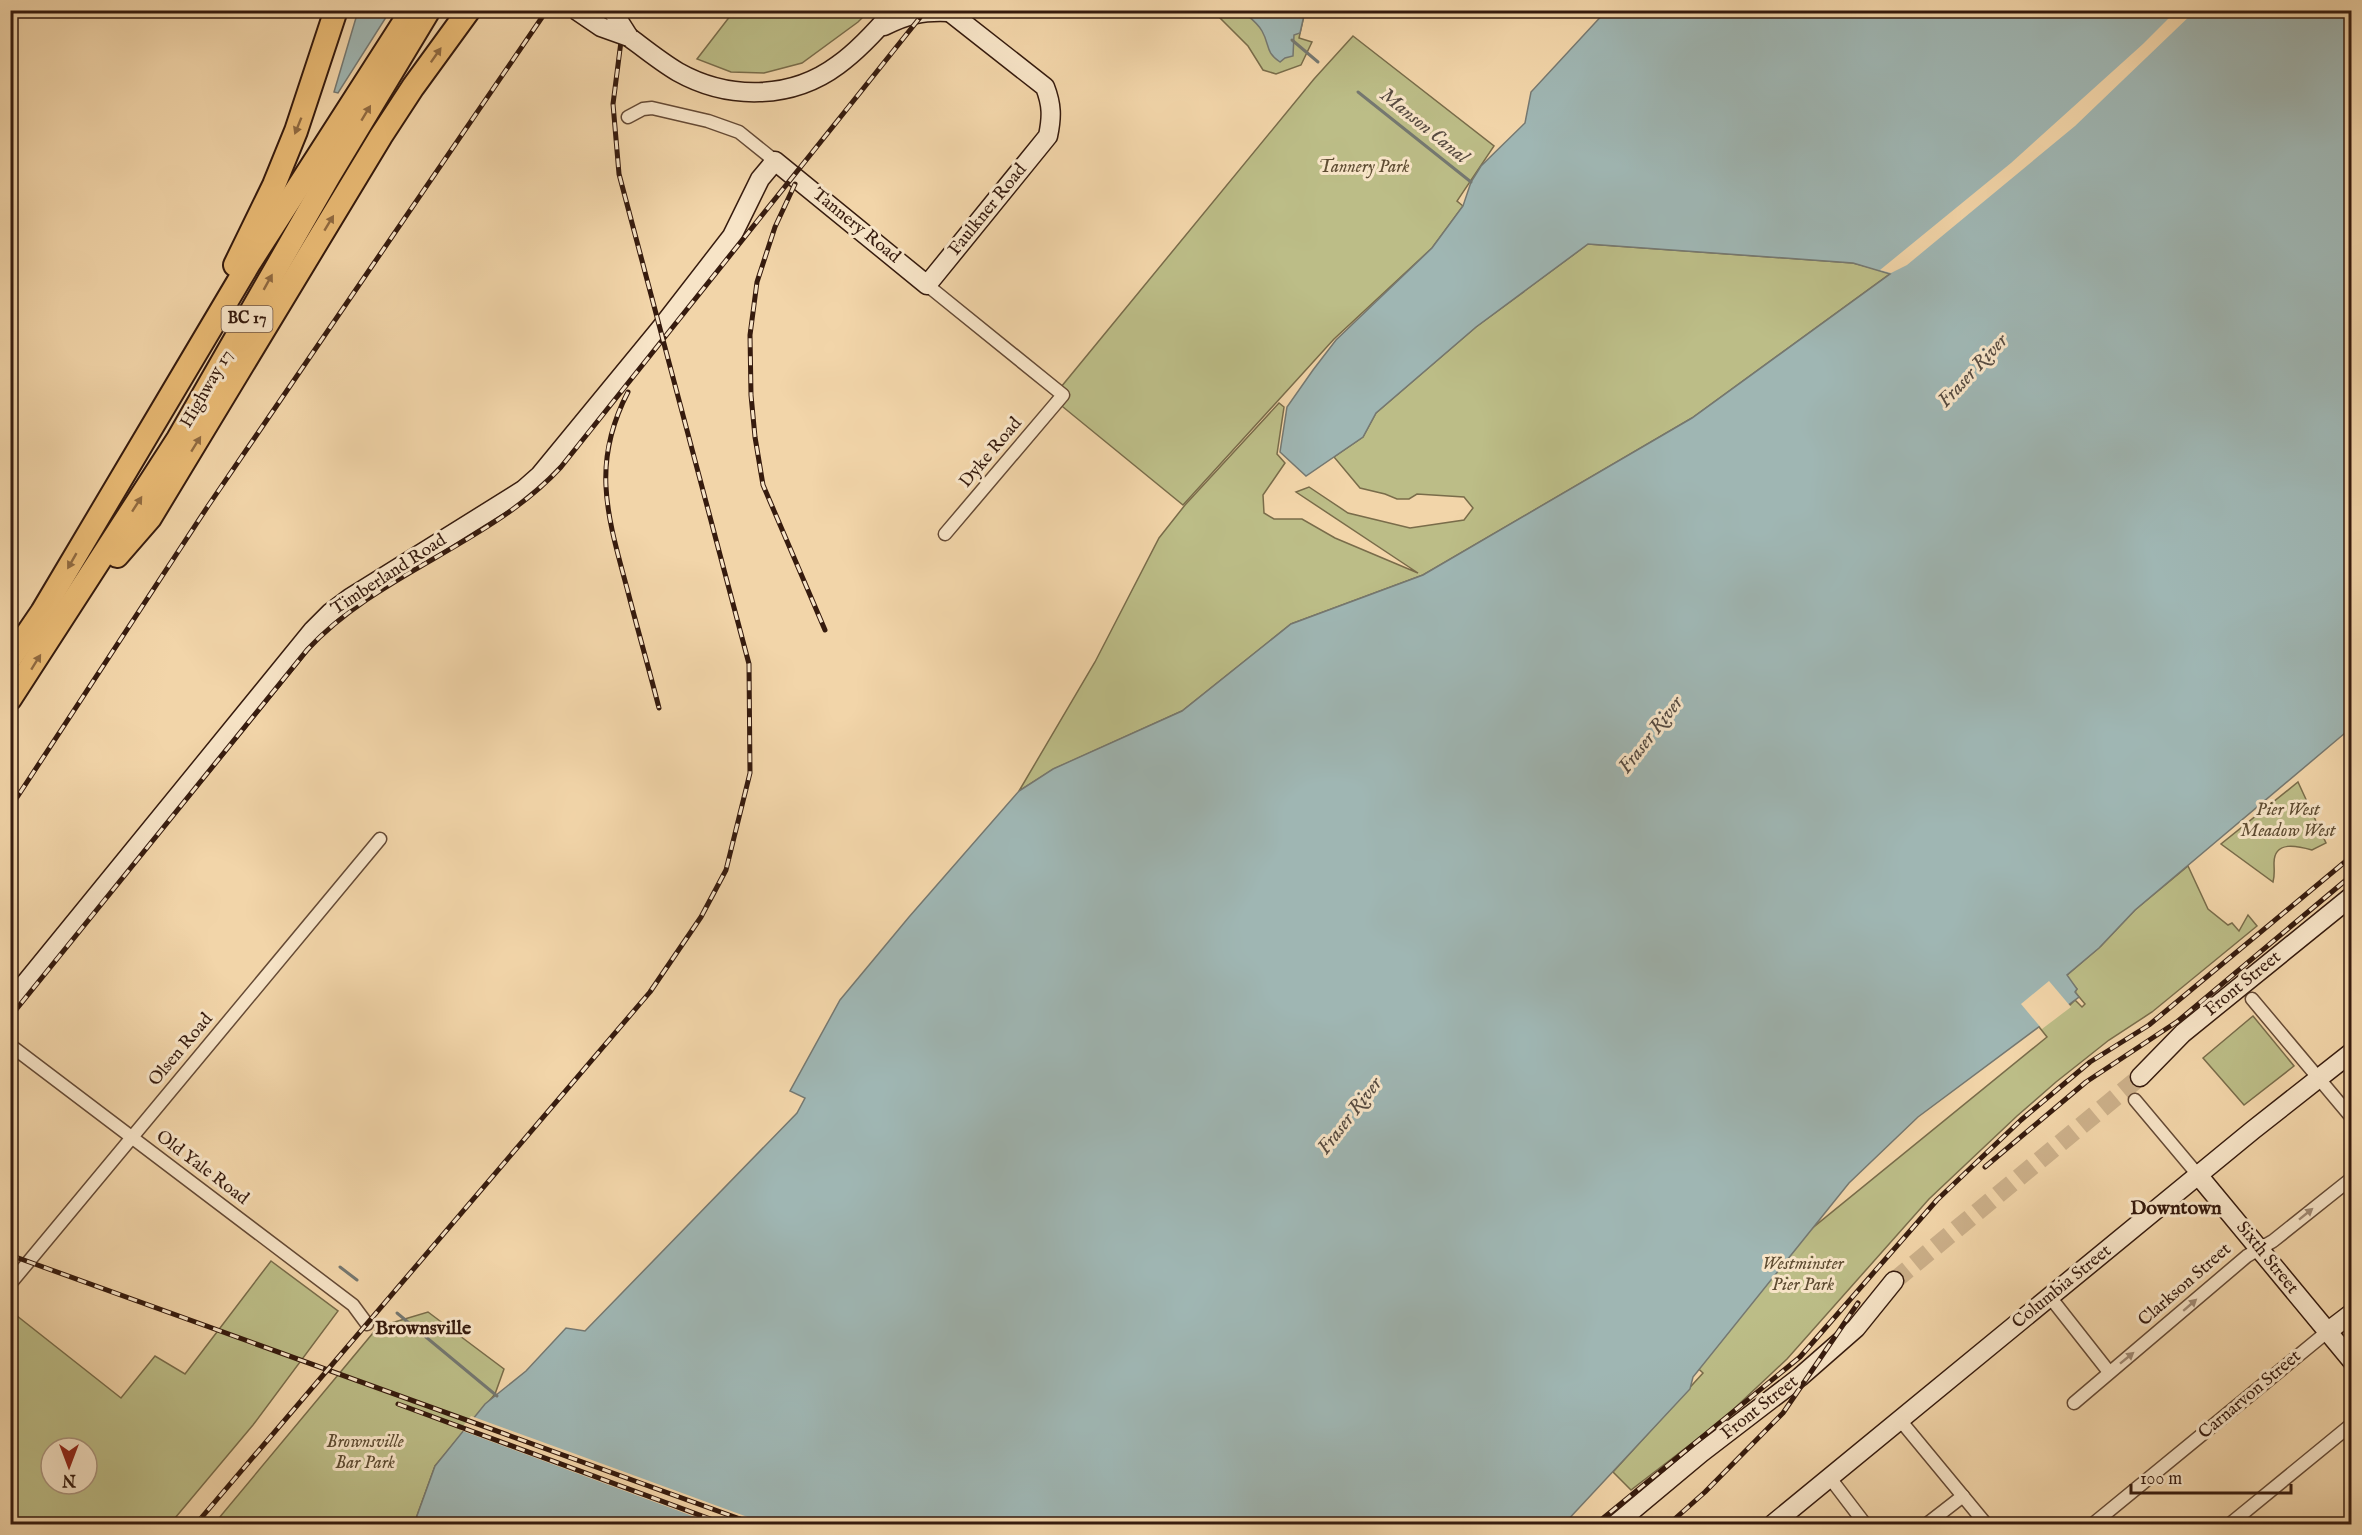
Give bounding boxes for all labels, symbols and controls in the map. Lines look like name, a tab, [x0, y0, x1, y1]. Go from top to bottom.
one-way arrow	[430, 47, 442, 63]
water label: Manson Canal	[1375, 83, 1475, 171]
one-way arrow	[361, 105, 372, 122]
one-way arrow	[293, 117, 302, 135]
park label: Tannery Park	[1319, 156, 1409, 179]
street label: Faulkner Road	[944, 159, 1032, 261]
street label: Tannery Road	[807, 183, 905, 269]
one-way arrow	[324, 215, 335, 231]
one-way arrow	[263, 273, 273, 290]
road number: BC 17	[222, 306, 272, 332]
water label: Fraser River	[1933, 328, 2014, 413]
street label: Highway 17	[175, 346, 239, 432]
street label: Dyke Road	[955, 413, 1028, 493]
one-way arrow	[191, 436, 202, 452]
one-way arrow	[131, 496, 142, 512]
street label: Timberland Road	[327, 529, 451, 621]
one-way arrow	[67, 553, 77, 570]
one-way arrow	[30, 654, 41, 670]
water label: Fraser River	[1613, 690, 1690, 779]
park label: Pier West Meadow West	[2240, 799, 2337, 843]
street label: Front Street	[2200, 946, 2286, 1022]
street label: Olsen Road	[144, 1008, 219, 1091]
water label: Fraser River	[1312, 1071, 1389, 1160]
street label: Old Yale Road	[151, 1126, 253, 1211]
district label: Downtown	[2130, 1196, 2222, 1221]
one-way arrow	[2298, 1208, 2314, 1221]
street label: Sixth Street	[2231, 1217, 2303, 1299]
street label: Clarkson Street	[2134, 1238, 2236, 1332]
street label: Columbia Street	[2008, 1240, 2116, 1334]
park label: Westminster Pier Park	[1762, 1253, 1845, 1297]
one-way arrow	[2183, 1298, 2198, 1311]
district label: Brownsville	[375, 1316, 472, 1341]
street label: Carnarvon Street	[2194, 1345, 2306, 1445]
one-way arrow	[2120, 1352, 2135, 1364]
street label: Front Street	[1717, 1371, 1803, 1445]
park label: Brownsville Bar Park	[326, 1431, 404, 1475]
north arrow	[39, 1436, 99, 1496]
scale bar	[2131, 1457, 2292, 1495]
text: 100 m	[2140, 1468, 2182, 1491]
text: N	[62, 1469, 77, 1489]

